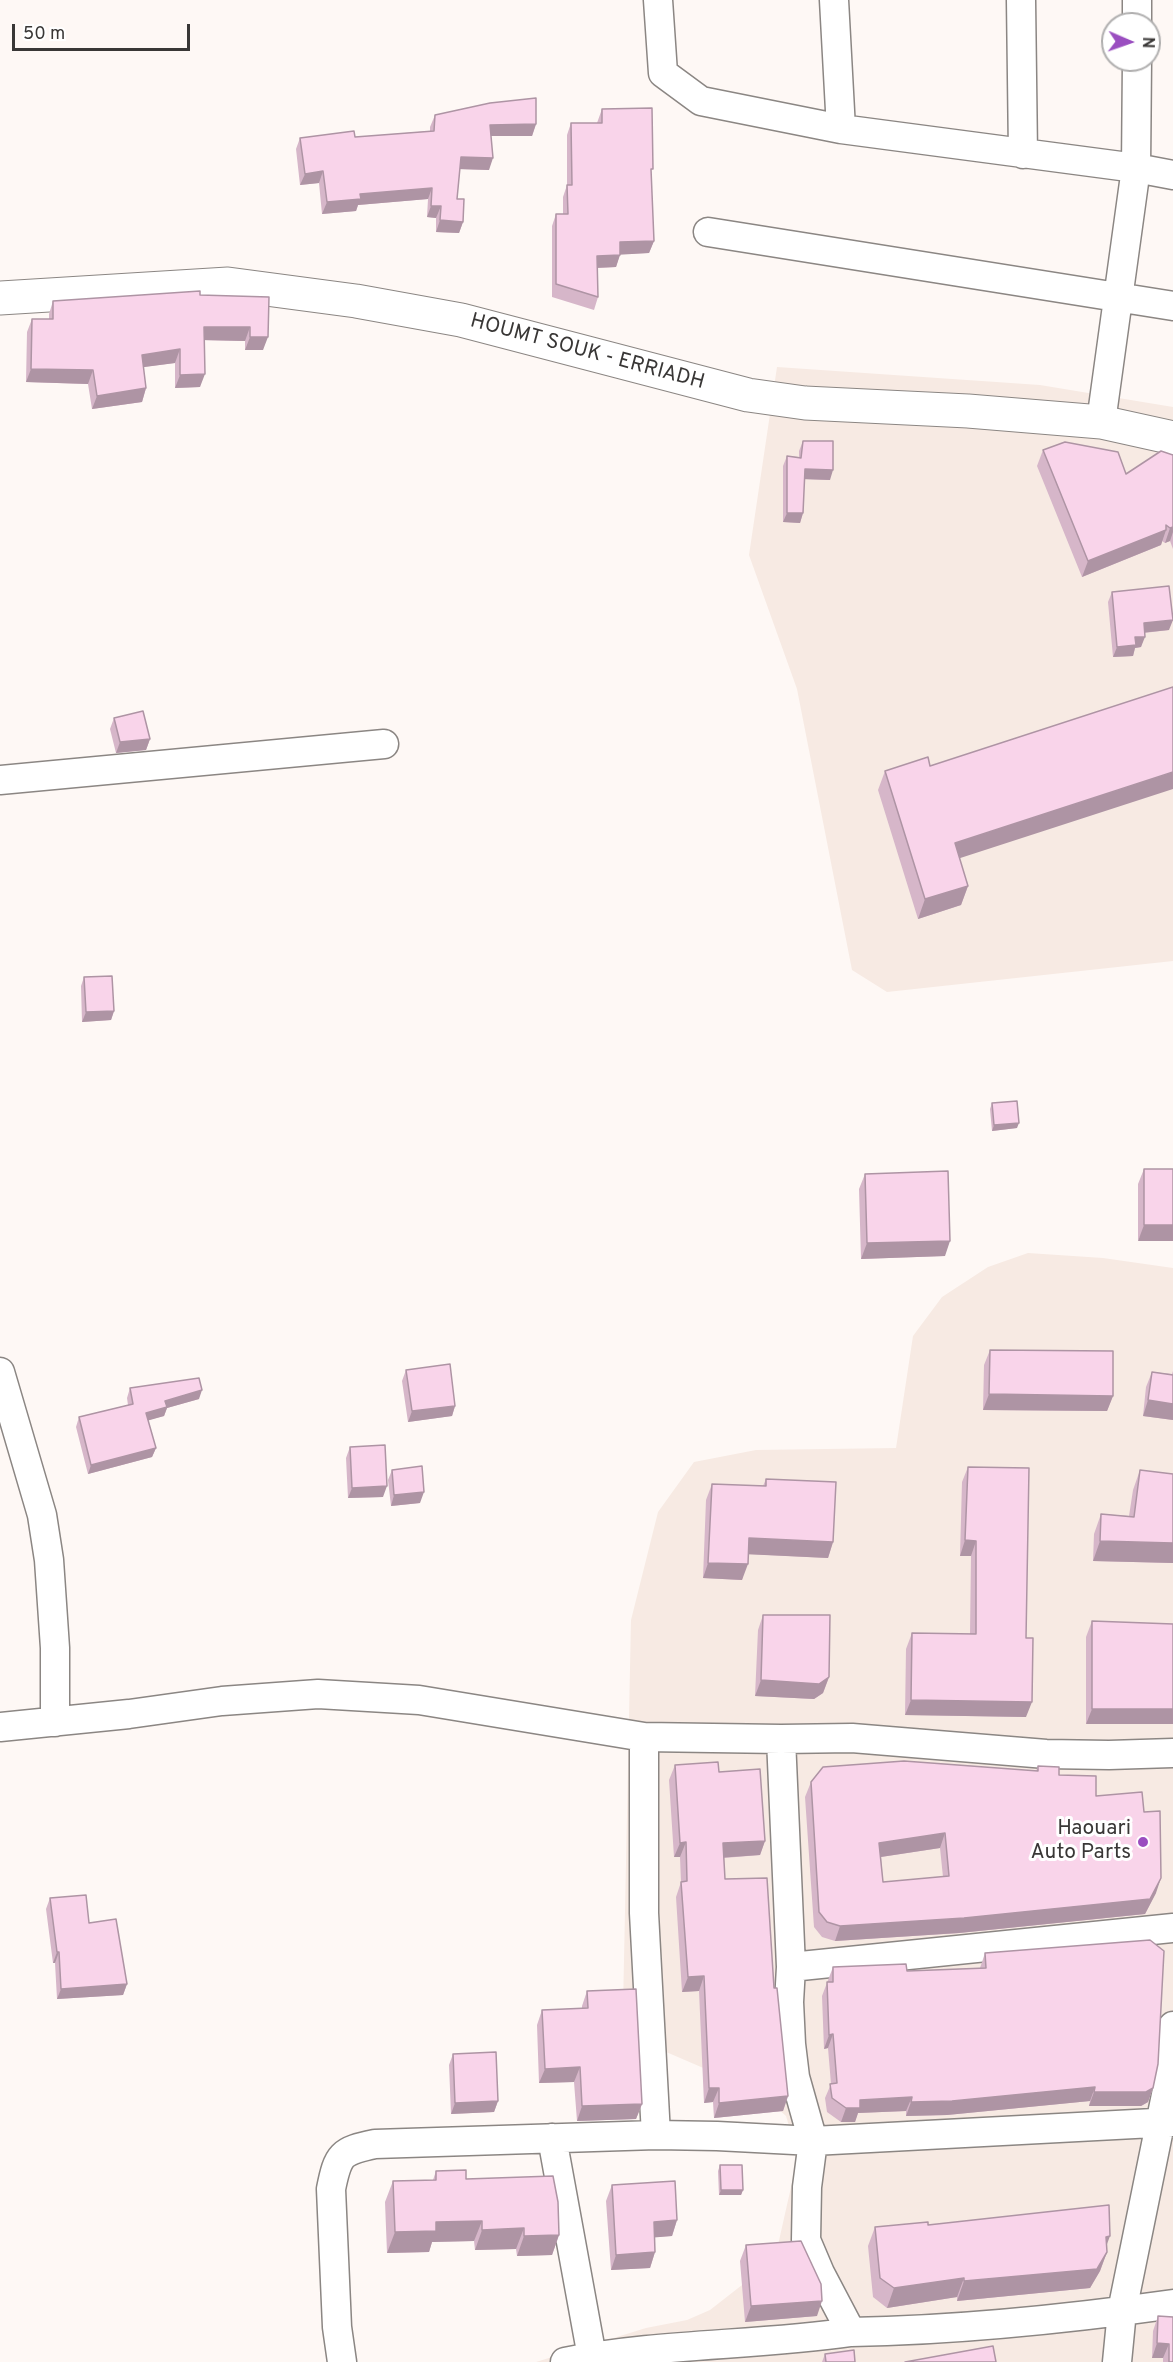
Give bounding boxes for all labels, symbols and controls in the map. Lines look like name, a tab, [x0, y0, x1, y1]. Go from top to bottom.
scale bar	[15, 12, 194, 50]
north arrow	[1101, 12, 1161, 72]
text: 50 m	[23, 23, 65, 46]
text: N	[1137, 36, 1157, 49]
street label: HOUMT SOUK - ERRIADH	[467, 310, 707, 396]
place label: Haouari Auto Parts	[1030, 1817, 1131, 1867]
marker: Haouari Auto Parts	[1136, 1835, 1150, 1849]

